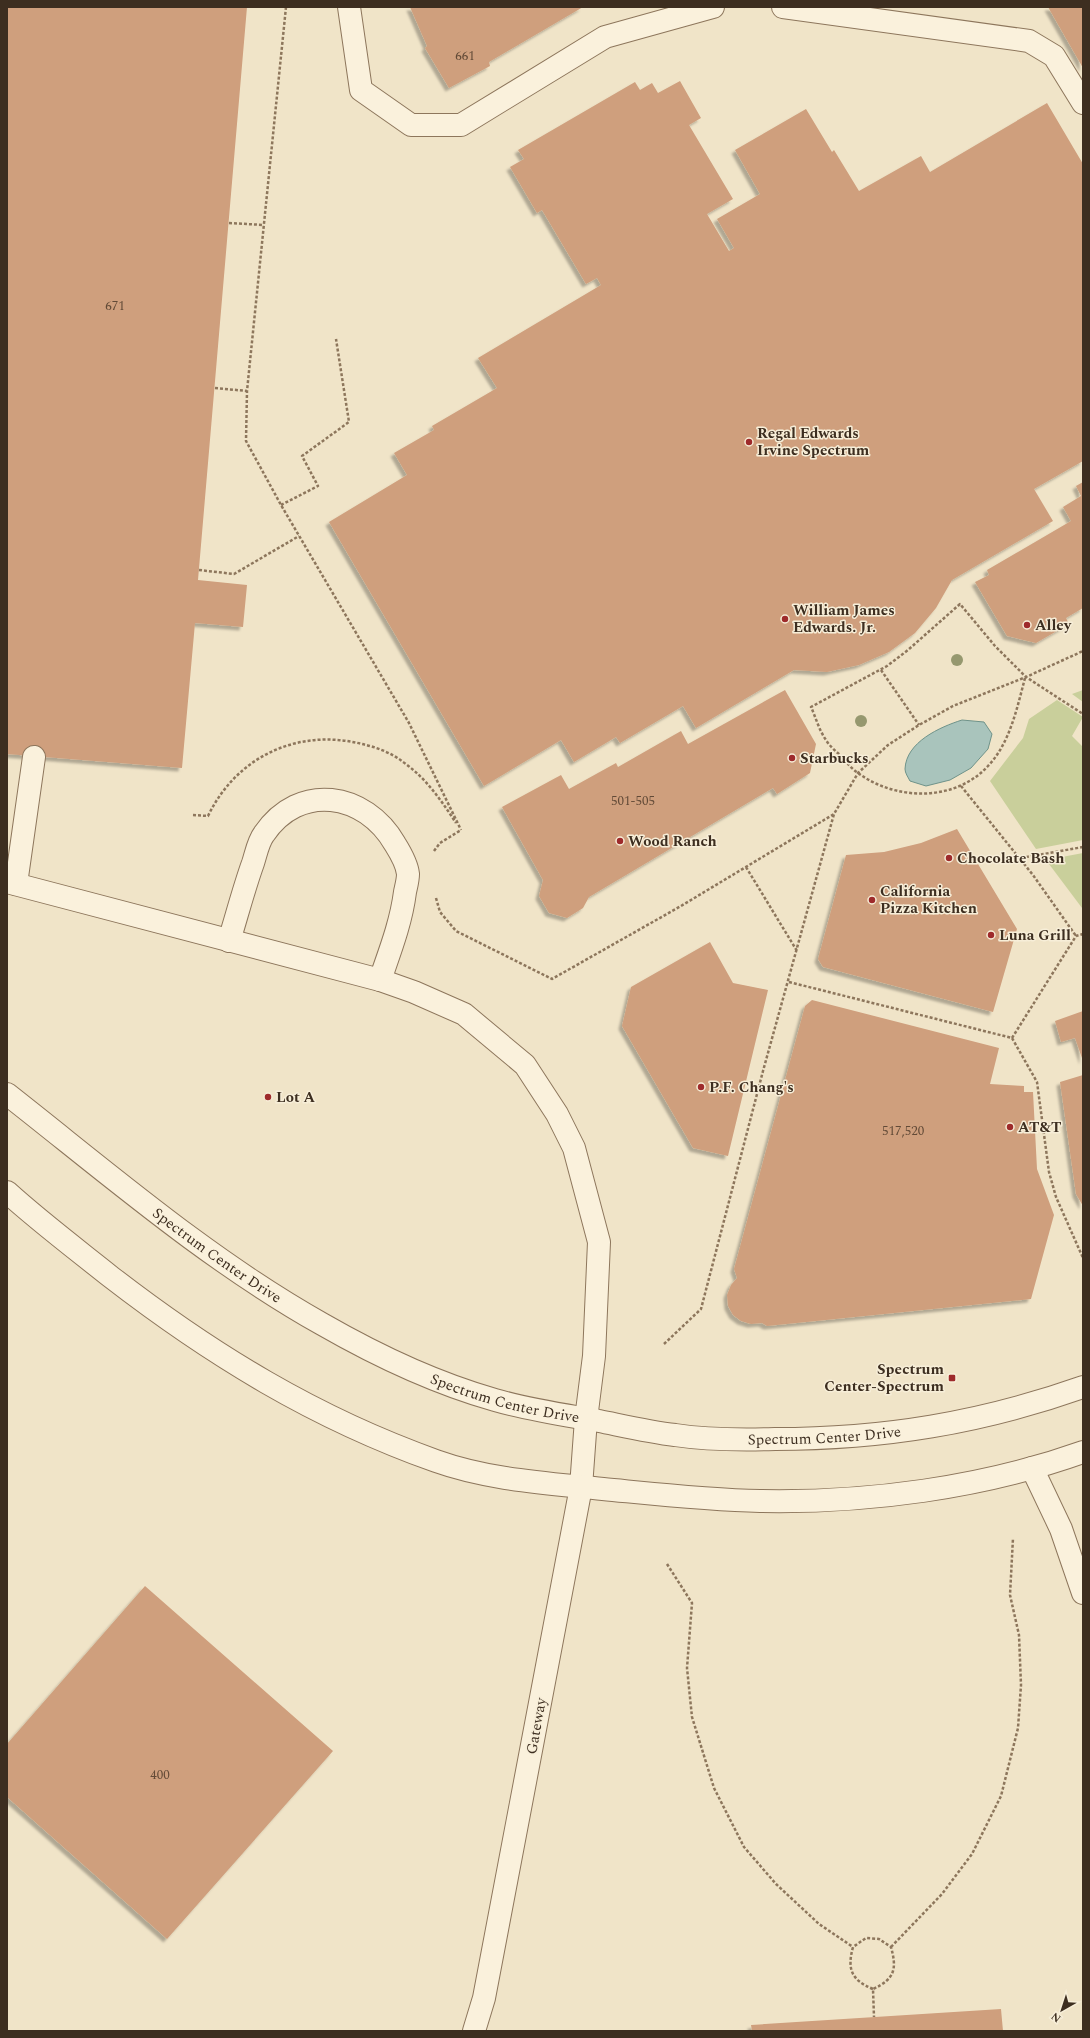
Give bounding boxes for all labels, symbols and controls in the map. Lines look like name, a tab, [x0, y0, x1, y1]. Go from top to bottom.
house number: 661	[455, 46, 475, 66]
house number: 671	[105, 296, 125, 316]
place label: Regal Edwards Irvine Spectrum	[757, 422, 870, 462]
marker: Regal Edwards Irvine Spectrum	[744, 437, 754, 447]
place label: William James Edwards. Jr.	[793, 599, 895, 639]
marker: William James Edwards. Jr.	[780, 614, 790, 624]
place label: Alley	[1035, 614, 1072, 637]
marker: Alley	[1022, 620, 1032, 630]
place label: Starbucks	[800, 747, 869, 770]
marker: Starbucks	[787, 753, 797, 763]
house number: 501-505	[611, 791, 655, 811]
place label: Wood Ranch	[628, 830, 717, 853]
marker: Wood Ranch	[615, 836, 625, 846]
place label: Chocolate Bash	[957, 847, 1065, 870]
marker: Chocolate Bash	[944, 853, 954, 863]
place label: California Pizza Kitchen	[880, 880, 977, 920]
marker: California Pizza Kitchen	[867, 895, 877, 905]
place label: Luna Grill	[999, 924, 1071, 947]
marker: Luna Grill	[986, 930, 996, 940]
place label: P.F. Chang's	[709, 1076, 794, 1099]
marker: P.F. Chang's	[696, 1082, 706, 1092]
place label: Lot A	[276, 1086, 315, 1109]
marker: Lot A	[263, 1092, 273, 1102]
place label: AT&T	[1018, 1116, 1062, 1139]
house number: 517,520	[882, 1121, 925, 1141]
marker: AT&T	[1005, 1122, 1015, 1132]
street label: Spectrum Center Drive	[147, 1202, 286, 1309]
place label: Spectrum Center-Spectrum	[824, 1358, 944, 1398]
street label: Spectrum Center Drive	[427, 1368, 581, 1429]
marker: Spectrum Center-Spectrum	[947, 1373, 957, 1383]
street label: Spectrum Center Drive	[748, 1420, 902, 1452]
street label: Gateway	[520, 1695, 553, 1756]
house number: 400	[150, 1765, 170, 1785]
north arrow	[1042, 1990, 1082, 2030]
text: N	[1047, 2008, 1065, 2027]

